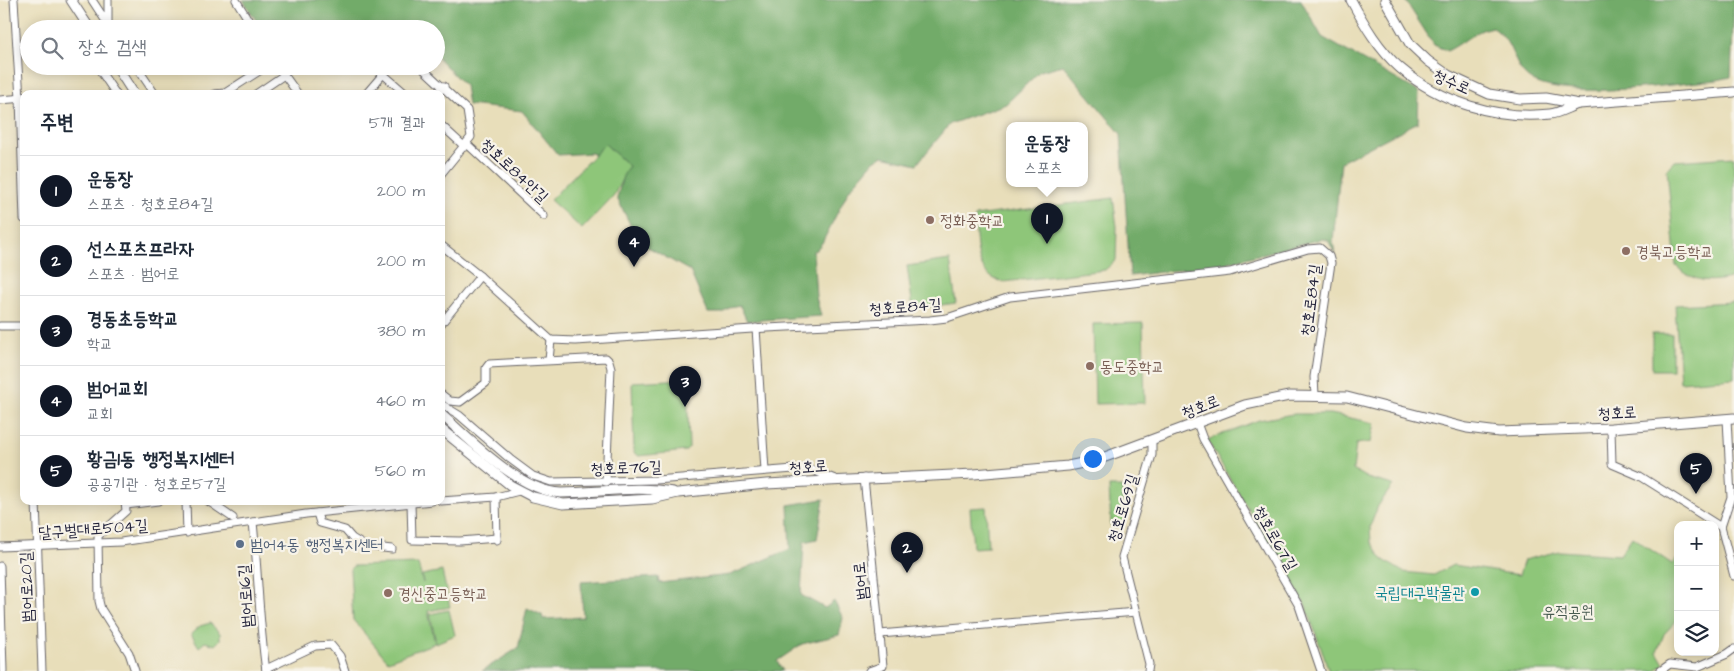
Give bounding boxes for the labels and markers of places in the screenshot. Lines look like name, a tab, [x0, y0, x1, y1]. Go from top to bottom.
pin: 1	[1031, 203, 1063, 244]
place label: 정화중학교	[940, 210, 1004, 232]
marker: 정화중학교	[924, 214, 936, 226]
pin: 4	[618, 226, 650, 267]
place label: 경북고등학교	[1636, 241, 1713, 263]
marker: 경북고등학교	[1620, 245, 1632, 257]
place label: 동도중학교	[1100, 356, 1164, 378]
marker: 동도중학교	[1084, 360, 1096, 372]
pin: 3	[669, 366, 701, 407]
pin: 5	[1680, 453, 1712, 494]
pin: 2	[891, 532, 923, 573]
place label: 범어4동 행정복지센터	[250, 534, 383, 556]
marker: 범어4동 행정복지센터	[234, 538, 246, 550]
place label: 국립대구박물관	[1375, 582, 1465, 604]
place label: 경신중고등학교	[398, 583, 488, 605]
marker: 국립대구박물관	[1469, 586, 1481, 598]
marker: 경신중고등학교	[382, 587, 394, 599]

